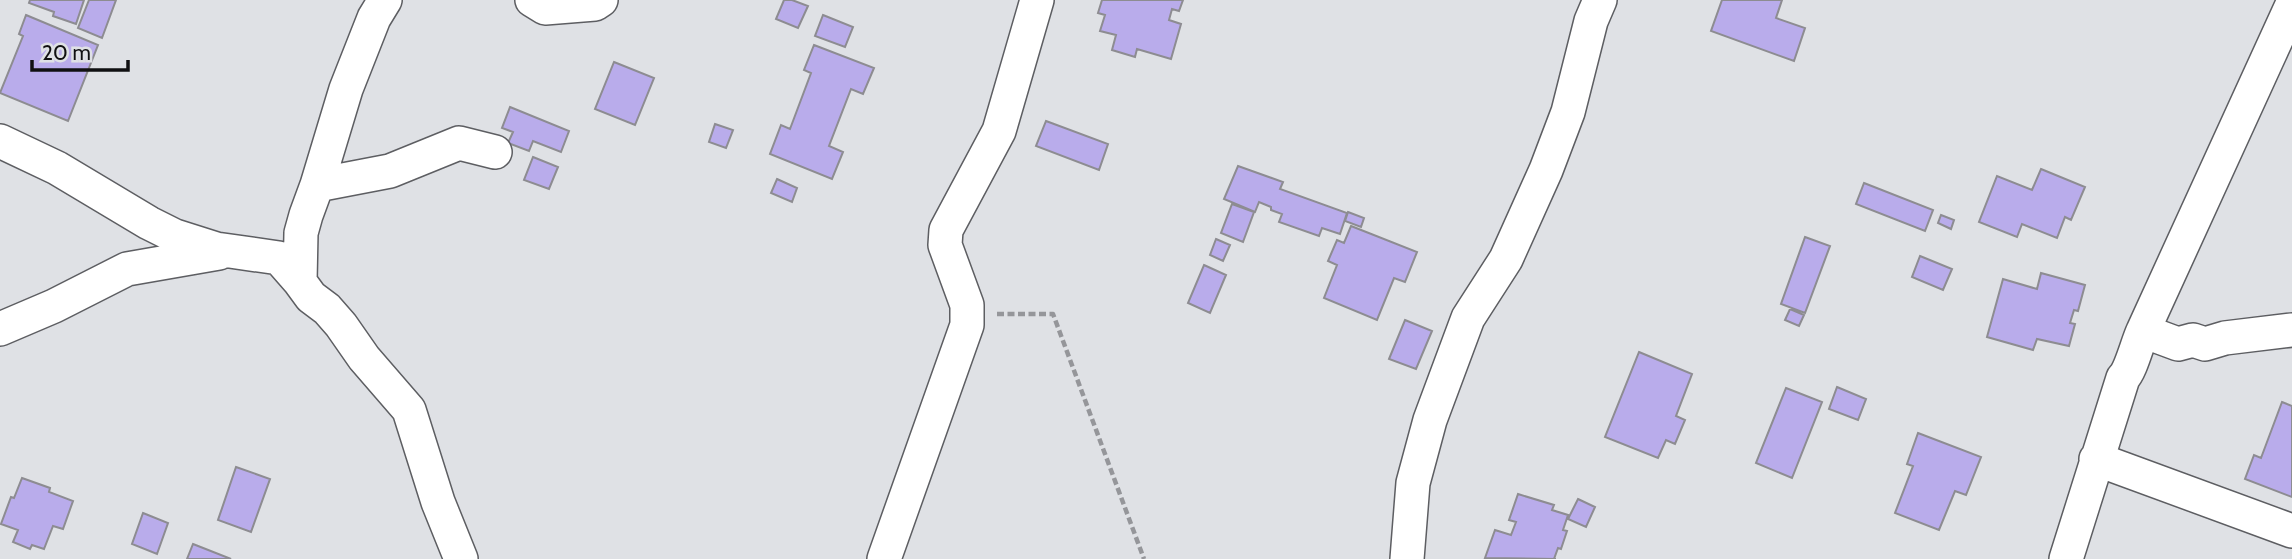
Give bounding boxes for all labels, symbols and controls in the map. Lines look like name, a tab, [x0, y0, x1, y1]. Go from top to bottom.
scale bar	[32, 28, 128, 72]
text: 20 m	[42, 40, 91, 65]

